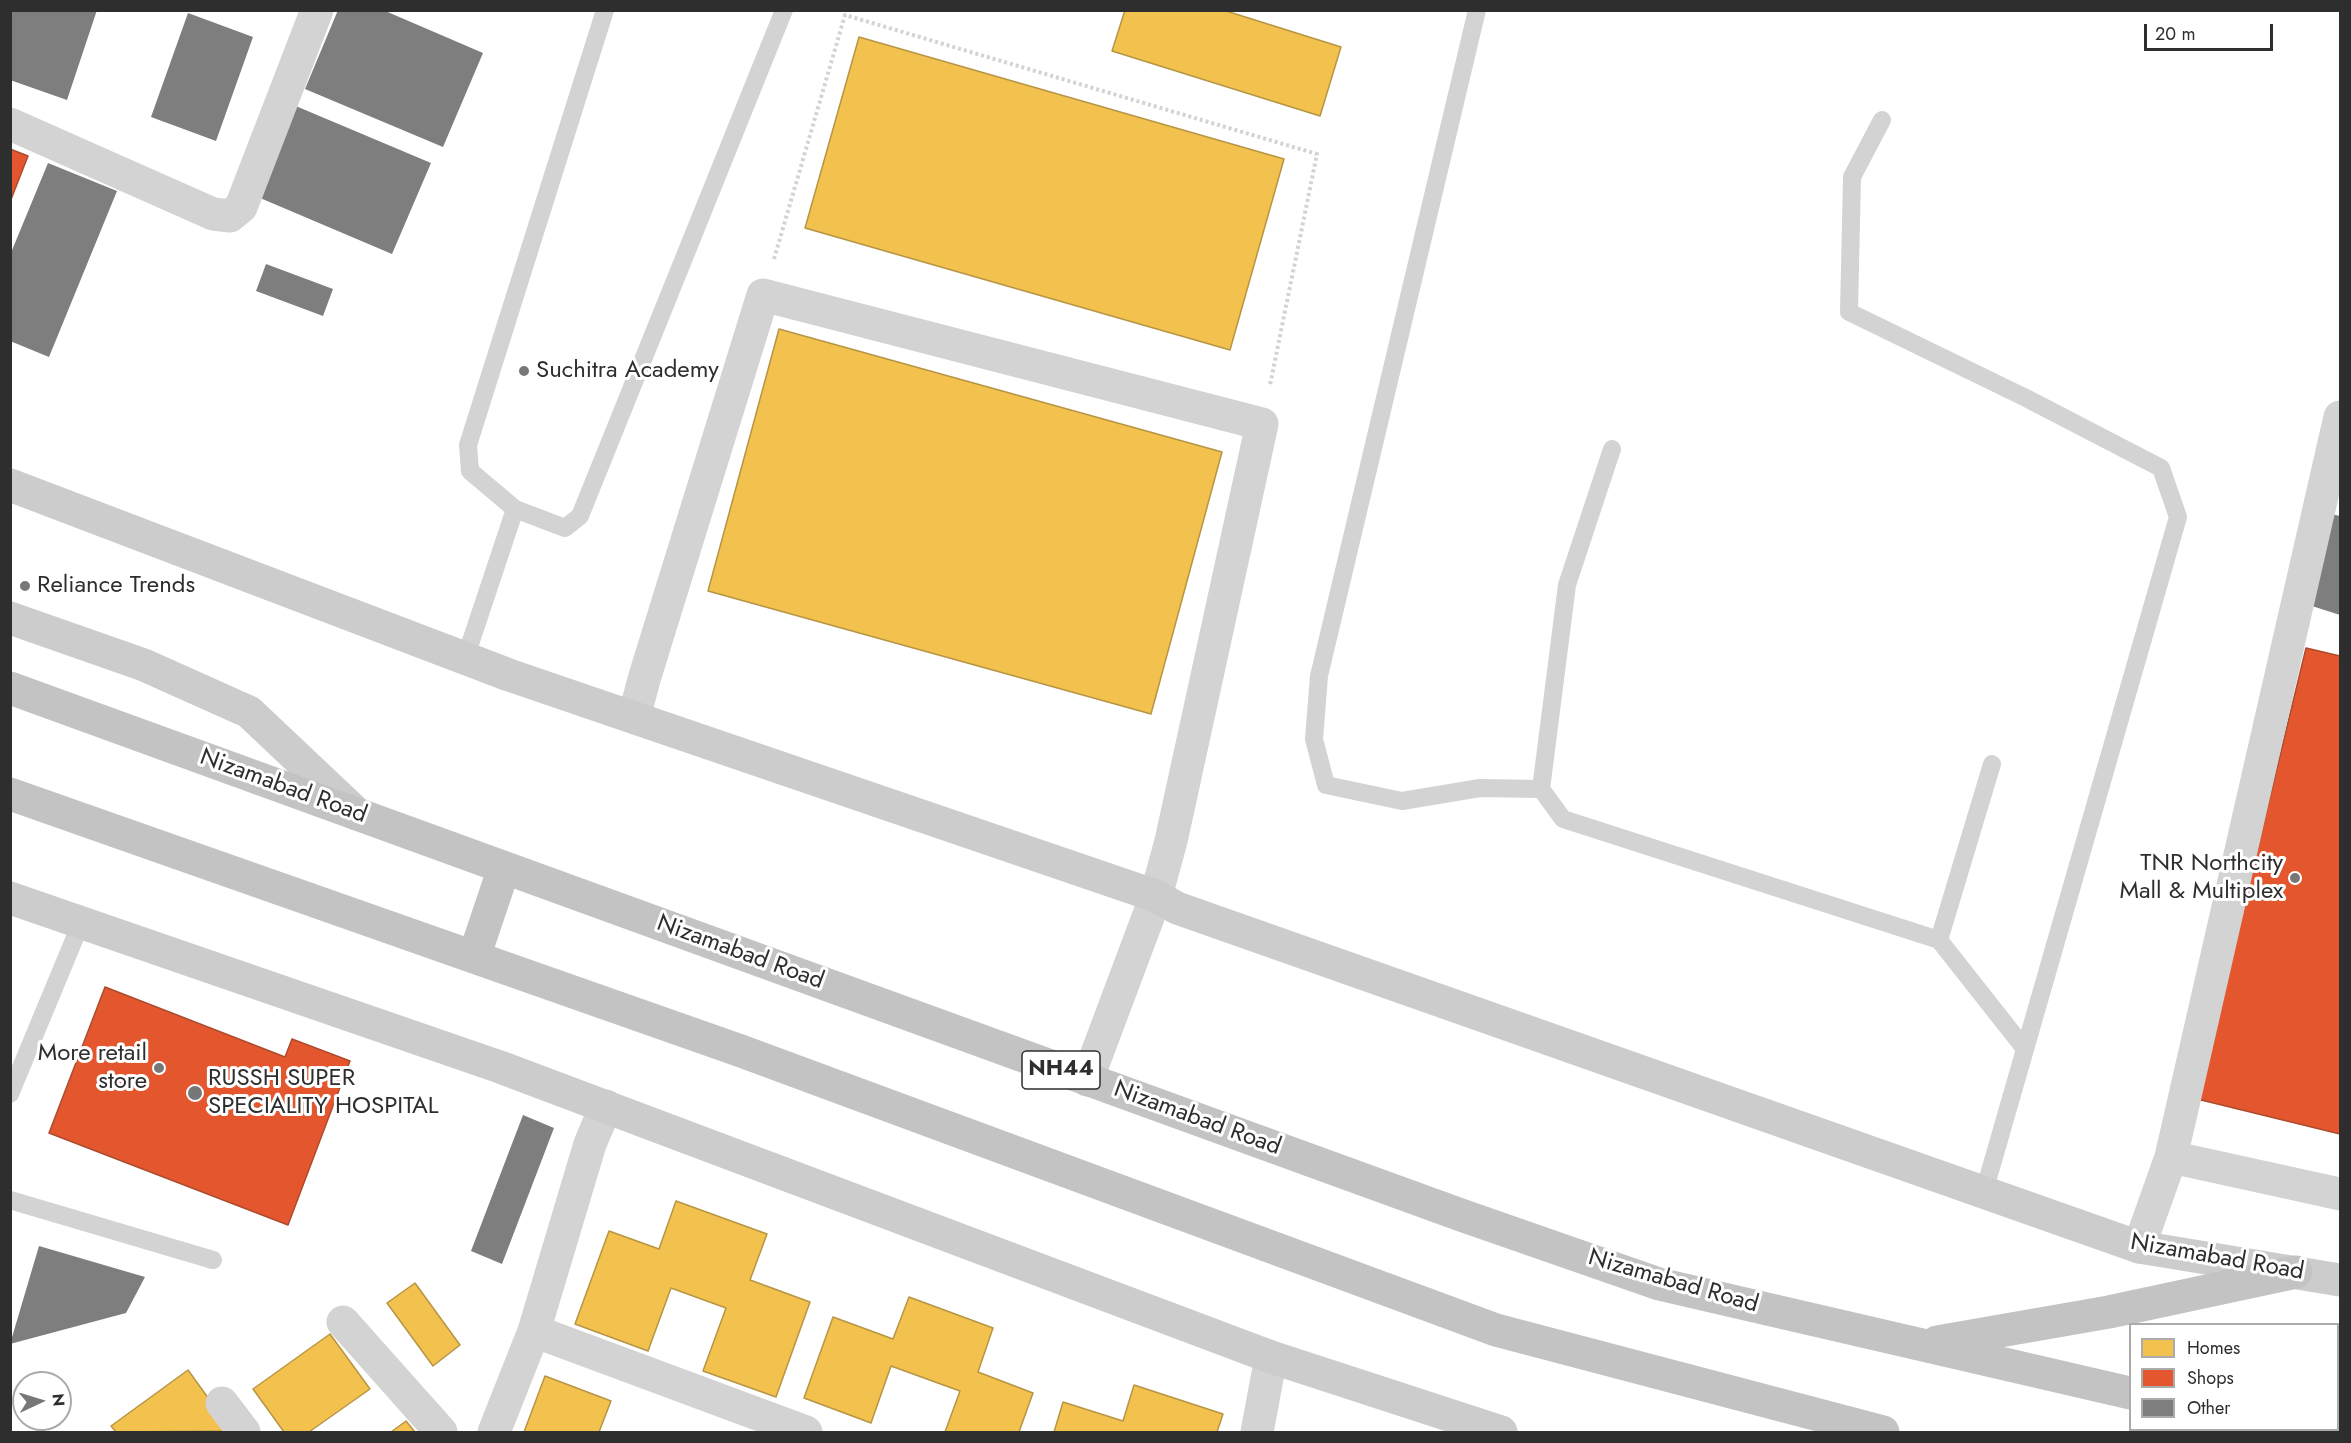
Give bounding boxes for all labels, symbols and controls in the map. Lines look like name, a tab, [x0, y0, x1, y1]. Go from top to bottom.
scale bar	[2147, 12, 2276, 50]
text: 20 m	[2155, 21, 2195, 47]
place label: Suchitra Academy	[536, 357, 719, 385]
marker: Suchitra Academy	[517, 364, 531, 378]
place label: Reliance Trends	[37, 572, 195, 600]
marker: Reliance Trends	[18, 579, 32, 593]
street label: Nizamabad Road	[196, 743, 370, 831]
place label: TNR Northcity Mall & Multiplex	[2120, 850, 2283, 906]
marker: TNR Northcity Mall & Multiplex	[2288, 871, 2302, 885]
street label: Nizamabad Road	[653, 909, 827, 997]
place label: More retail store	[38, 1040, 147, 1096]
road number: NH44	[1022, 1051, 1100, 1089]
marker: More retail store	[152, 1061, 166, 1075]
place label: RUSSH SUPER SPECIALITY HOSPITAL	[208, 1065, 439, 1121]
street label: Nizamabad Road	[1110, 1075, 1284, 1163]
marker: RUSSH SUPER SPECIALITY HOSPITAL	[186, 1084, 204, 1102]
street label: Nizamabad Road	[2128, 1229, 2306, 1287]
street label: Nizamabad Road	[1585, 1244, 1761, 1320]
legend	[2129, 1323, 2339, 1431]
text: Homes	[2187, 1335, 2240, 1361]
text: Shops	[2187, 1365, 2234, 1391]
north arrow	[12, 1371, 72, 1431]
text: N	[47, 1393, 70, 1407]
text: Other	[2187, 1395, 2230, 1421]

